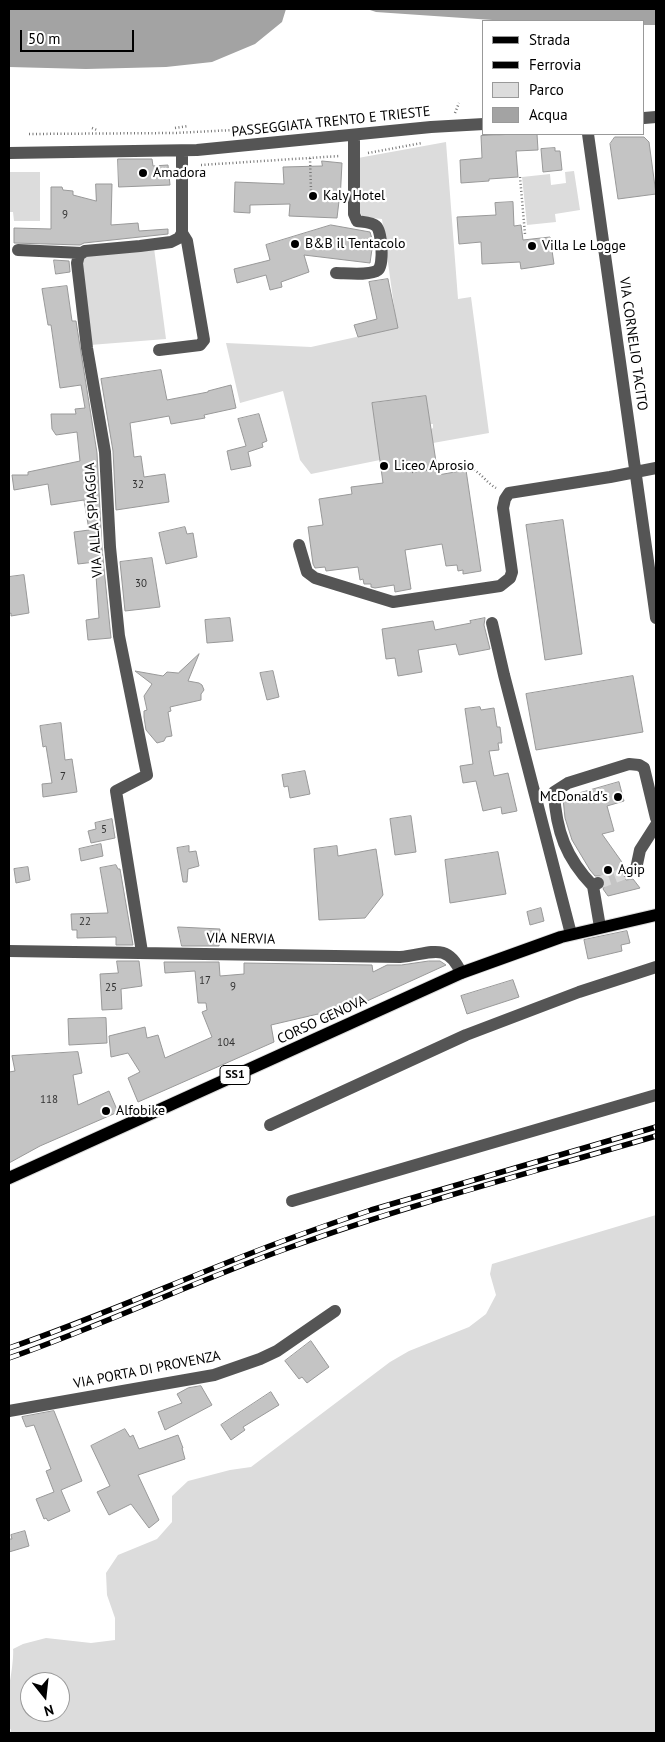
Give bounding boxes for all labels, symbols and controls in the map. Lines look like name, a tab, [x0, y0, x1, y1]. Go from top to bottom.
scale bar	[22, 20, 136, 52]
legend	[482, 20, 645, 135]
text: 50 m	[28, 29, 61, 48]
text: Strada	[529, 30, 570, 49]
text: Ferrovia	[529, 55, 581, 74]
text: Parco	[529, 80, 564, 99]
street label: PASSEGGIATA TRENTO E TRIESTE	[231, 103, 431, 141]
text: Acqua	[529, 105, 568, 124]
place label: Amadora	[153, 165, 206, 181]
marker: Amadora	[137, 167, 149, 179]
place label: Kaly Hotel	[323, 188, 385, 204]
marker: Kaly Hotel	[307, 190, 319, 202]
house number: 9	[62, 208, 68, 222]
place label: B&B il Tentacolo	[305, 236, 406, 252]
marker: B&B il Tentacolo	[289, 238, 301, 250]
place label: Villa Le Logge	[542, 238, 626, 254]
marker: Villa Le Logge	[526, 240, 538, 252]
street label: VIA CORNELIO TACITO	[615, 276, 651, 412]
place label: Liceo Aprosio	[394, 458, 474, 474]
marker: Liceo Aprosio	[378, 460, 390, 472]
street label: VIA ALLA SPIAGGIA	[82, 462, 106, 578]
house number: 32	[132, 478, 144, 492]
house number: 30	[135, 577, 147, 591]
house number: 7	[60, 770, 66, 784]
place label: McDonald's	[540, 789, 608, 805]
marker: McDonald's	[612, 791, 624, 803]
house number: 5	[101, 823, 107, 837]
place label: Agip	[618, 862, 645, 878]
marker: Agip	[602, 864, 614, 876]
house number: 22	[79, 915, 91, 929]
street label: VIA NERVIA	[206, 930, 276, 948]
house number: 17	[199, 974, 211, 988]
house number: 9	[230, 980, 236, 994]
house number: 25	[105, 981, 117, 995]
street label: CORSO GENOVA	[275, 992, 369, 1048]
house number: 104	[217, 1036, 235, 1050]
road number: SS1	[220, 1066, 250, 1084]
house number: 118	[40, 1093, 58, 1107]
place label: Alfobike	[116, 1103, 165, 1119]
marker: Alfobike	[100, 1105, 112, 1117]
street label: VIA PORTA DI PROVENZA	[72, 1347, 222, 1393]
north arrow	[20, 1672, 70, 1722]
text: N	[42, 1701, 56, 1720]

